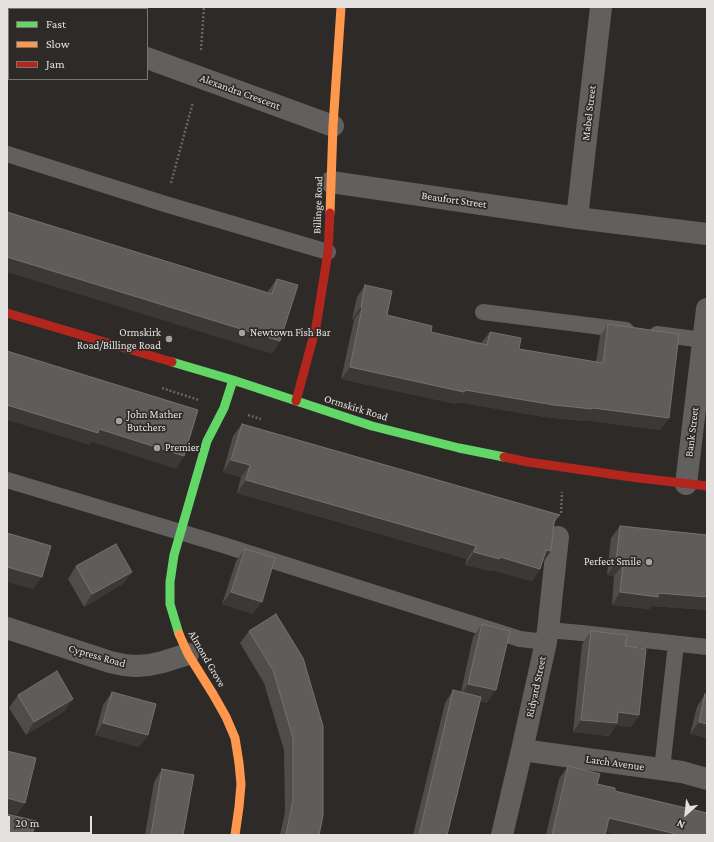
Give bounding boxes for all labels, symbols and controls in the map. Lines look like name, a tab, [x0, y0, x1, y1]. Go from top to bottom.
legend	[8, 8, 148, 80]
text: Fast	[46, 17, 66, 31]
text: Slow	[46, 37, 70, 51]
text: Jam	[46, 57, 65, 71]
street label: Alexandra Crescent	[198, 71, 282, 113]
street label: Mabel Street	[579, 85, 599, 141]
street label: Billinge Road	[310, 176, 326, 234]
street label: Beaufort Street	[420, 189, 488, 211]
place label: Ormskirk Road/Billinge Road	[77, 326, 161, 352]
place label: Newtown Fish Bar	[250, 326, 331, 340]
marker: Newtown Fish Bar	[237, 328, 247, 338]
marker: Ormskirk Road/Billinge Road	[164, 334, 174, 344]
street label: Ormskirk Road	[323, 392, 389, 424]
street label: Bank Street	[682, 406, 702, 458]
place label: John Mather Butchers	[127, 408, 182, 434]
marker: John Mather Butchers	[114, 416, 124, 426]
place label: Premier	[165, 441, 199, 455]
marker: Premier	[152, 443, 162, 453]
place label: Perfect Smile	[584, 555, 641, 569]
marker: Perfect Smile	[644, 557, 654, 567]
street label: Almond Grove	[186, 628, 228, 690]
street label: Cypress Road	[67, 642, 127, 670]
street label: Ridyard Street	[523, 655, 549, 719]
street label: Larch Avenue	[585, 752, 645, 774]
north arrow	[666, 794, 706, 834]
scale bar	[10, 808, 94, 834]
text: 20 m	[15, 816, 39, 830]
text: N	[674, 818, 687, 832]

